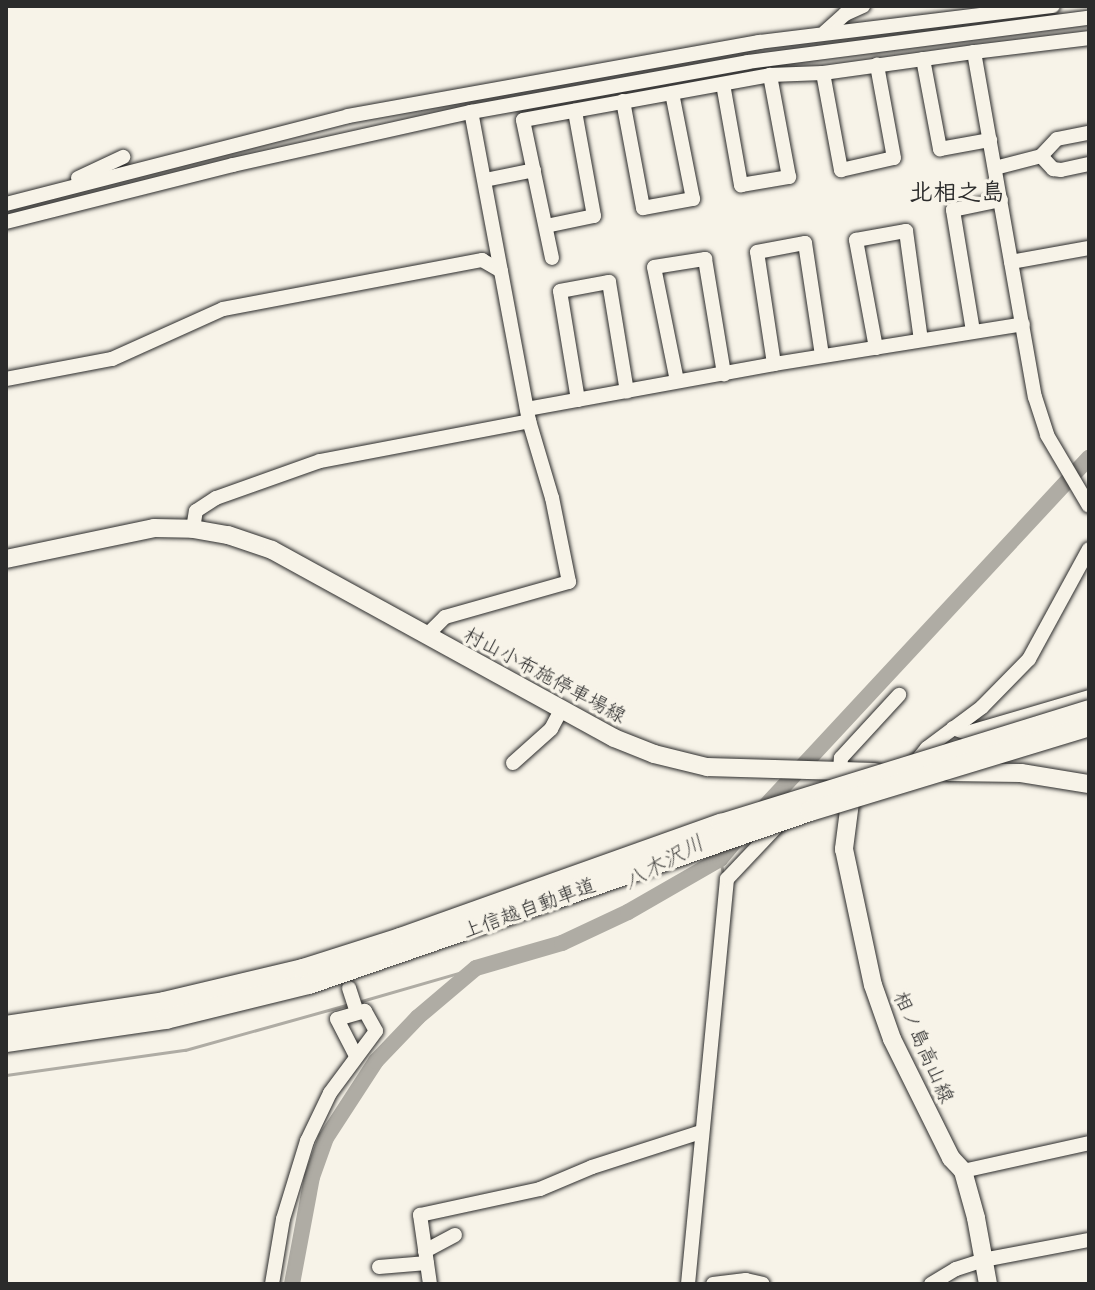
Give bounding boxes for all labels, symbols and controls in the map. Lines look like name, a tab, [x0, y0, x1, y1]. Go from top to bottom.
district label: 北相之島	[909, 179, 1005, 207]
street label: 村山小布施停車場線	[460, 622, 630, 728]
water label: 八木沢川	[619, 830, 709, 896]
street label: 上信越自動車道	[459, 873, 599, 943]
street label: 相ノ島高山線	[889, 987, 959, 1107]

